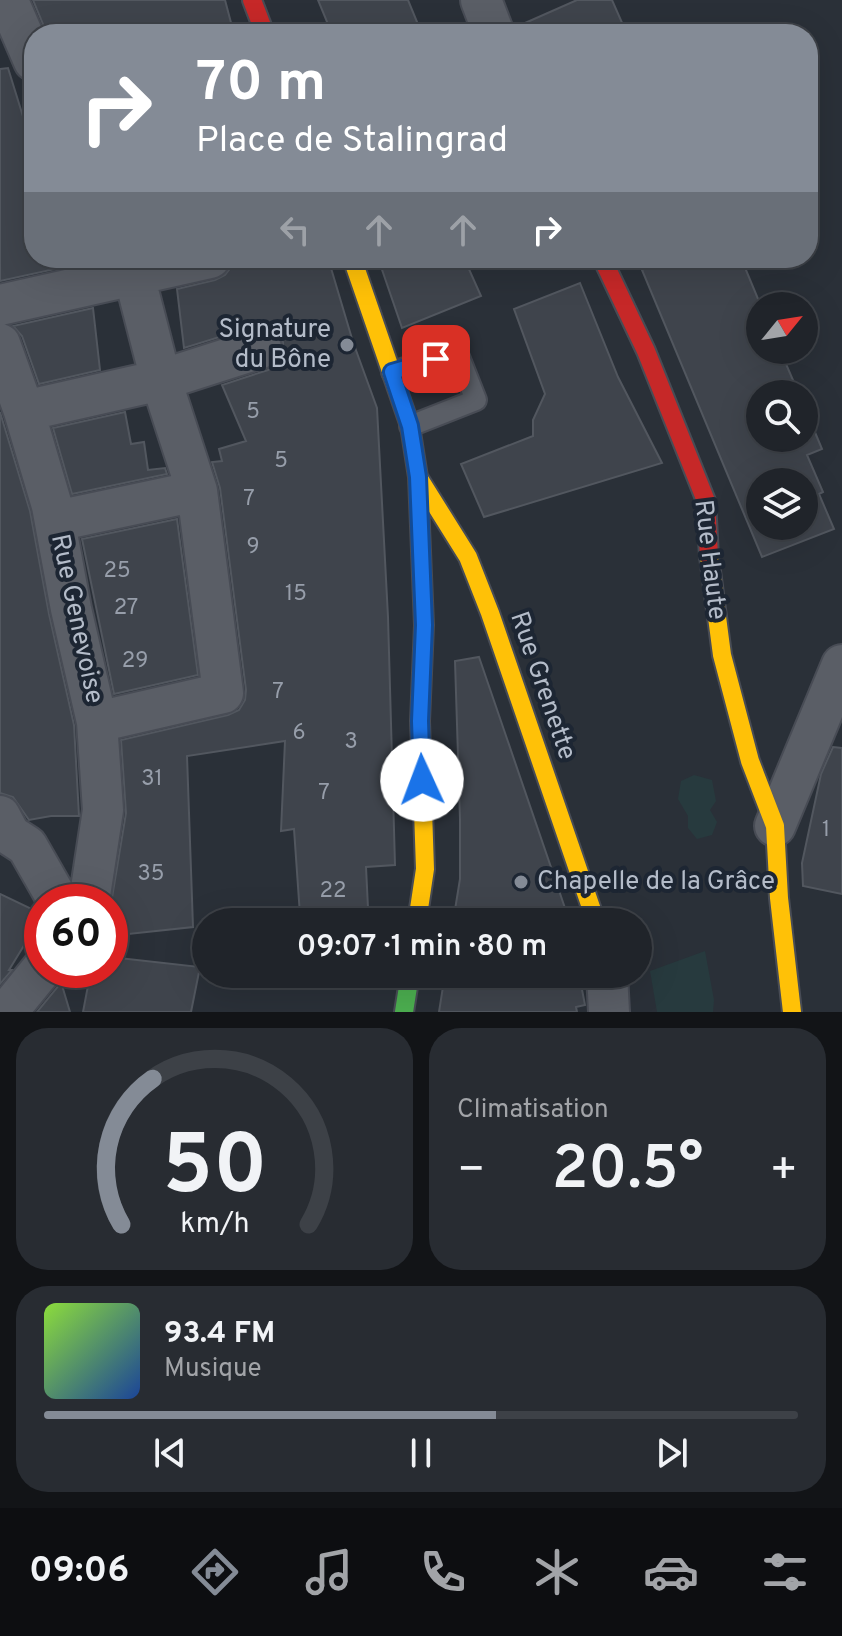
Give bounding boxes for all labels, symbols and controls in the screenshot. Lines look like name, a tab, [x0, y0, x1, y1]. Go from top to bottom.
text: 70 m	[196, 50, 326, 120]
icon: right	[64, 56, 168, 160]
text: Place de Stalingrad	[196, 119, 508, 165]
icon: left	[273, 208, 317, 252]
icon: ahead	[357, 208, 401, 252]
icon: ahead	[441, 208, 485, 252]
icon: right	[525, 208, 569, 252]
north arrow	[746, 292, 818, 364]
map controls	[746, 292, 818, 540]
place label: Signature du Bône	[218, 314, 331, 377]
pin	[402, 325, 470, 393]
marker: Signature du Bône	[338, 336, 356, 354]
icon: arrive	[414, 337, 458, 381]
button: search	[746, 380, 818, 452]
house number: 5	[246, 399, 260, 426]
house number: 5	[274, 448, 288, 475]
button: layers	[746, 468, 818, 540]
house number: 7	[243, 486, 255, 513]
street label: Rue Haute	[685, 498, 733, 622]
street label: Rue Genevoise	[42, 531, 110, 707]
house number: 9	[246, 534, 260, 561]
house number: 25	[103, 558, 131, 585]
house number: 15	[285, 581, 307, 608]
house number: 27	[114, 595, 138, 622]
street label: Rue Grenette	[501, 607, 583, 765]
house number: 29	[122, 648, 148, 675]
house number: 7	[272, 679, 284, 706]
house number: 6	[292, 720, 306, 747]
house number: 3	[344, 729, 358, 756]
position arrow	[380, 738, 464, 822]
house number: 31	[141, 766, 163, 793]
house number: 7	[318, 780, 330, 807]
house number: 1	[822, 817, 830, 844]
house number: 35	[138, 861, 164, 888]
place label: Chapelle de la Grâce	[537, 866, 775, 899]
marker: Chapelle de la Grâce	[512, 873, 530, 891]
house number: 22	[320, 878, 346, 905]
speed limit sign: 60	[24, 884, 128, 988]
text: 09:07 · 1 min · 80 m	[297, 929, 547, 966]
text: Climatisation	[457, 1094, 609, 1127]
text: 50	[162, 1118, 267, 1223]
text: 20.5°	[552, 1134, 703, 1210]
text: −	[457, 1144, 485, 1200]
text: +	[770, 1144, 798, 1200]
text: km/h	[180, 1207, 249, 1243]
text: 93.4 FM	[164, 1316, 275, 1353]
text: Musique	[164, 1353, 261, 1386]
icon: previous	[148, 1431, 192, 1475]
icon: pause	[399, 1431, 443, 1475]
icon: next	[650, 1431, 694, 1475]
icon: directions	[187, 1544, 243, 1600]
icon: music	[301, 1544, 357, 1600]
icon: phone	[415, 1544, 471, 1600]
icon: climate	[529, 1544, 585, 1600]
icon: car	[643, 1544, 699, 1600]
icon: filters	[757, 1544, 813, 1600]
text: 09:06	[29, 1549, 129, 1595]

